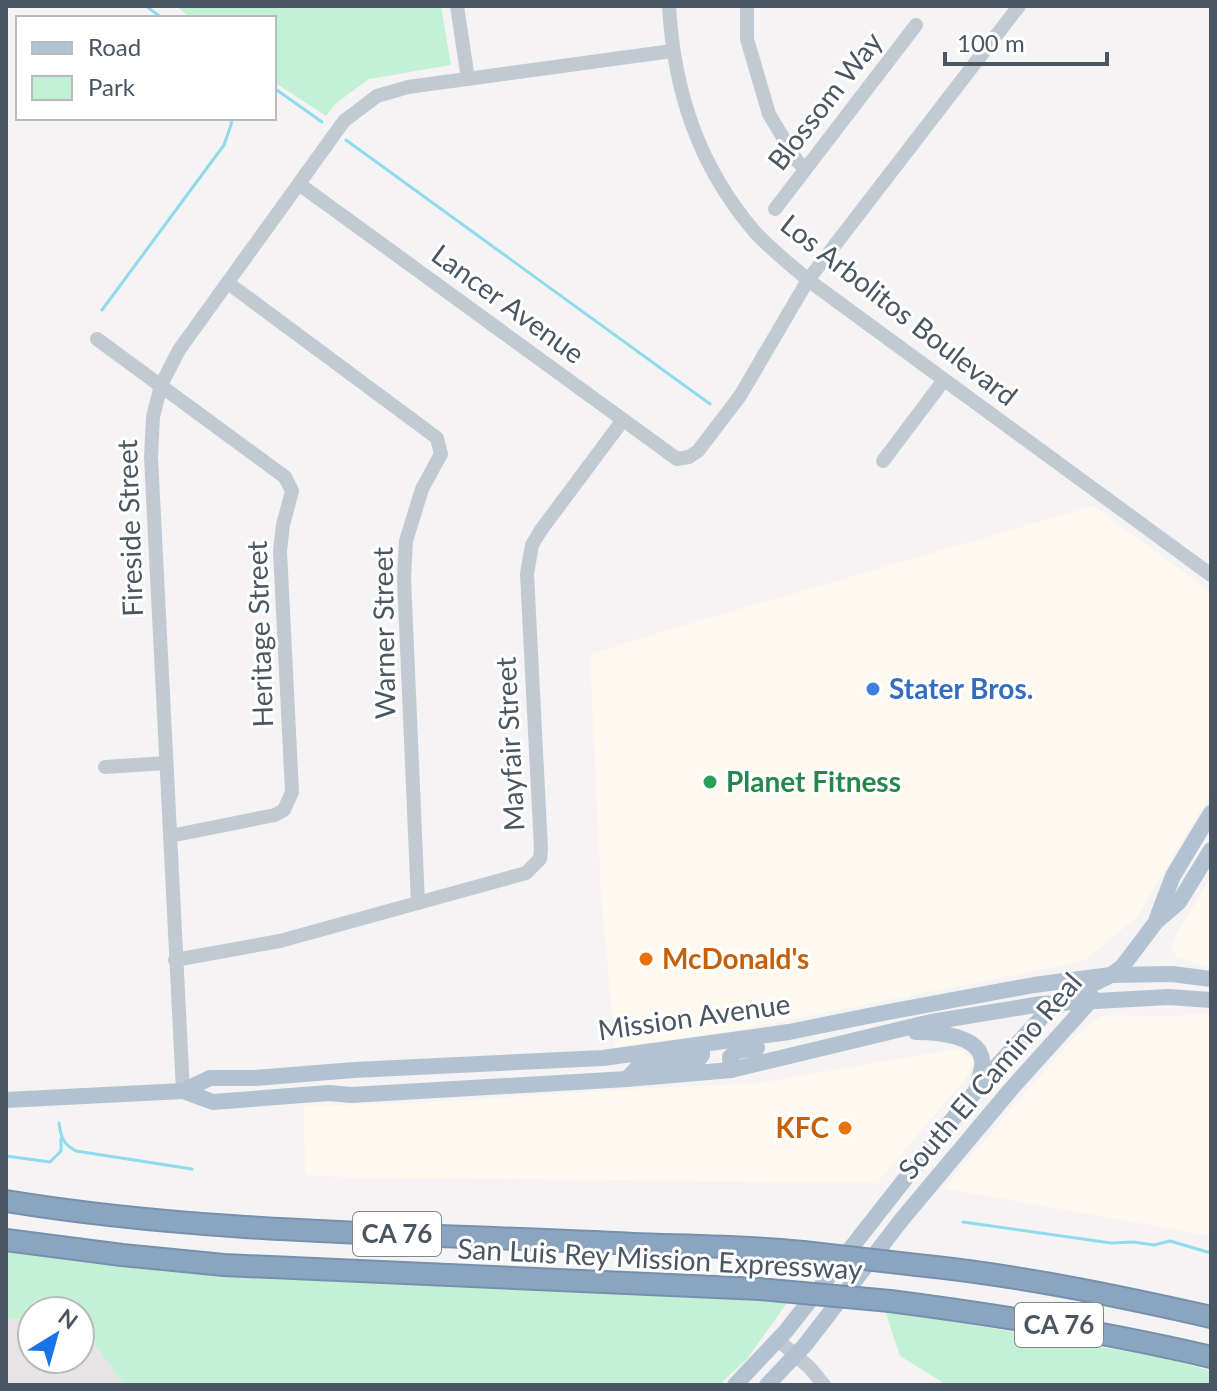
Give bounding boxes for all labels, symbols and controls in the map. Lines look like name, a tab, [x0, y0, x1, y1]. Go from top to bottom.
legend	[16, 16, 276, 120]
scale bar	[945, 16, 1107, 66]
street label: Blossom Way	[760, 24, 889, 176]
text: 100 m	[957, 28, 1025, 57]
text: Road	[88, 32, 141, 61]
text: Park	[88, 72, 136, 101]
street label: Los Arbolitos Boulevard	[775, 206, 1025, 412]
street label: Lancer Avenue	[426, 236, 592, 370]
street label: Fireside Street	[109, 439, 149, 617]
street label: Heritage Street	[239, 540, 279, 728]
street label: Warner Street	[364, 547, 402, 720]
street label: Mayfair Street	[487, 656, 531, 832]
place label: Stater Bros.	[889, 671, 1033, 705]
marker: Stater Bros.	[864, 680, 882, 698]
place label: Planet Fitness	[726, 764, 901, 798]
marker: Planet Fitness	[701, 773, 719, 791]
place label: McDonald's	[662, 941, 809, 975]
marker: McDonald's	[637, 950, 655, 968]
street label: South El Camino Real	[890, 965, 1088, 1185]
street label: Mission Avenue	[595, 986, 792, 1046]
place label: KFC	[776, 1110, 829, 1144]
marker: KFC	[836, 1119, 854, 1137]
road number: CA 76	[353, 1212, 441, 1256]
street label: San Luis Rey Mission Expressway	[457, 1230, 864, 1286]
north arrow	[16, 1295, 96, 1375]
text: N	[53, 1303, 83, 1335]
road number: CA 76	[1015, 1303, 1103, 1347]

